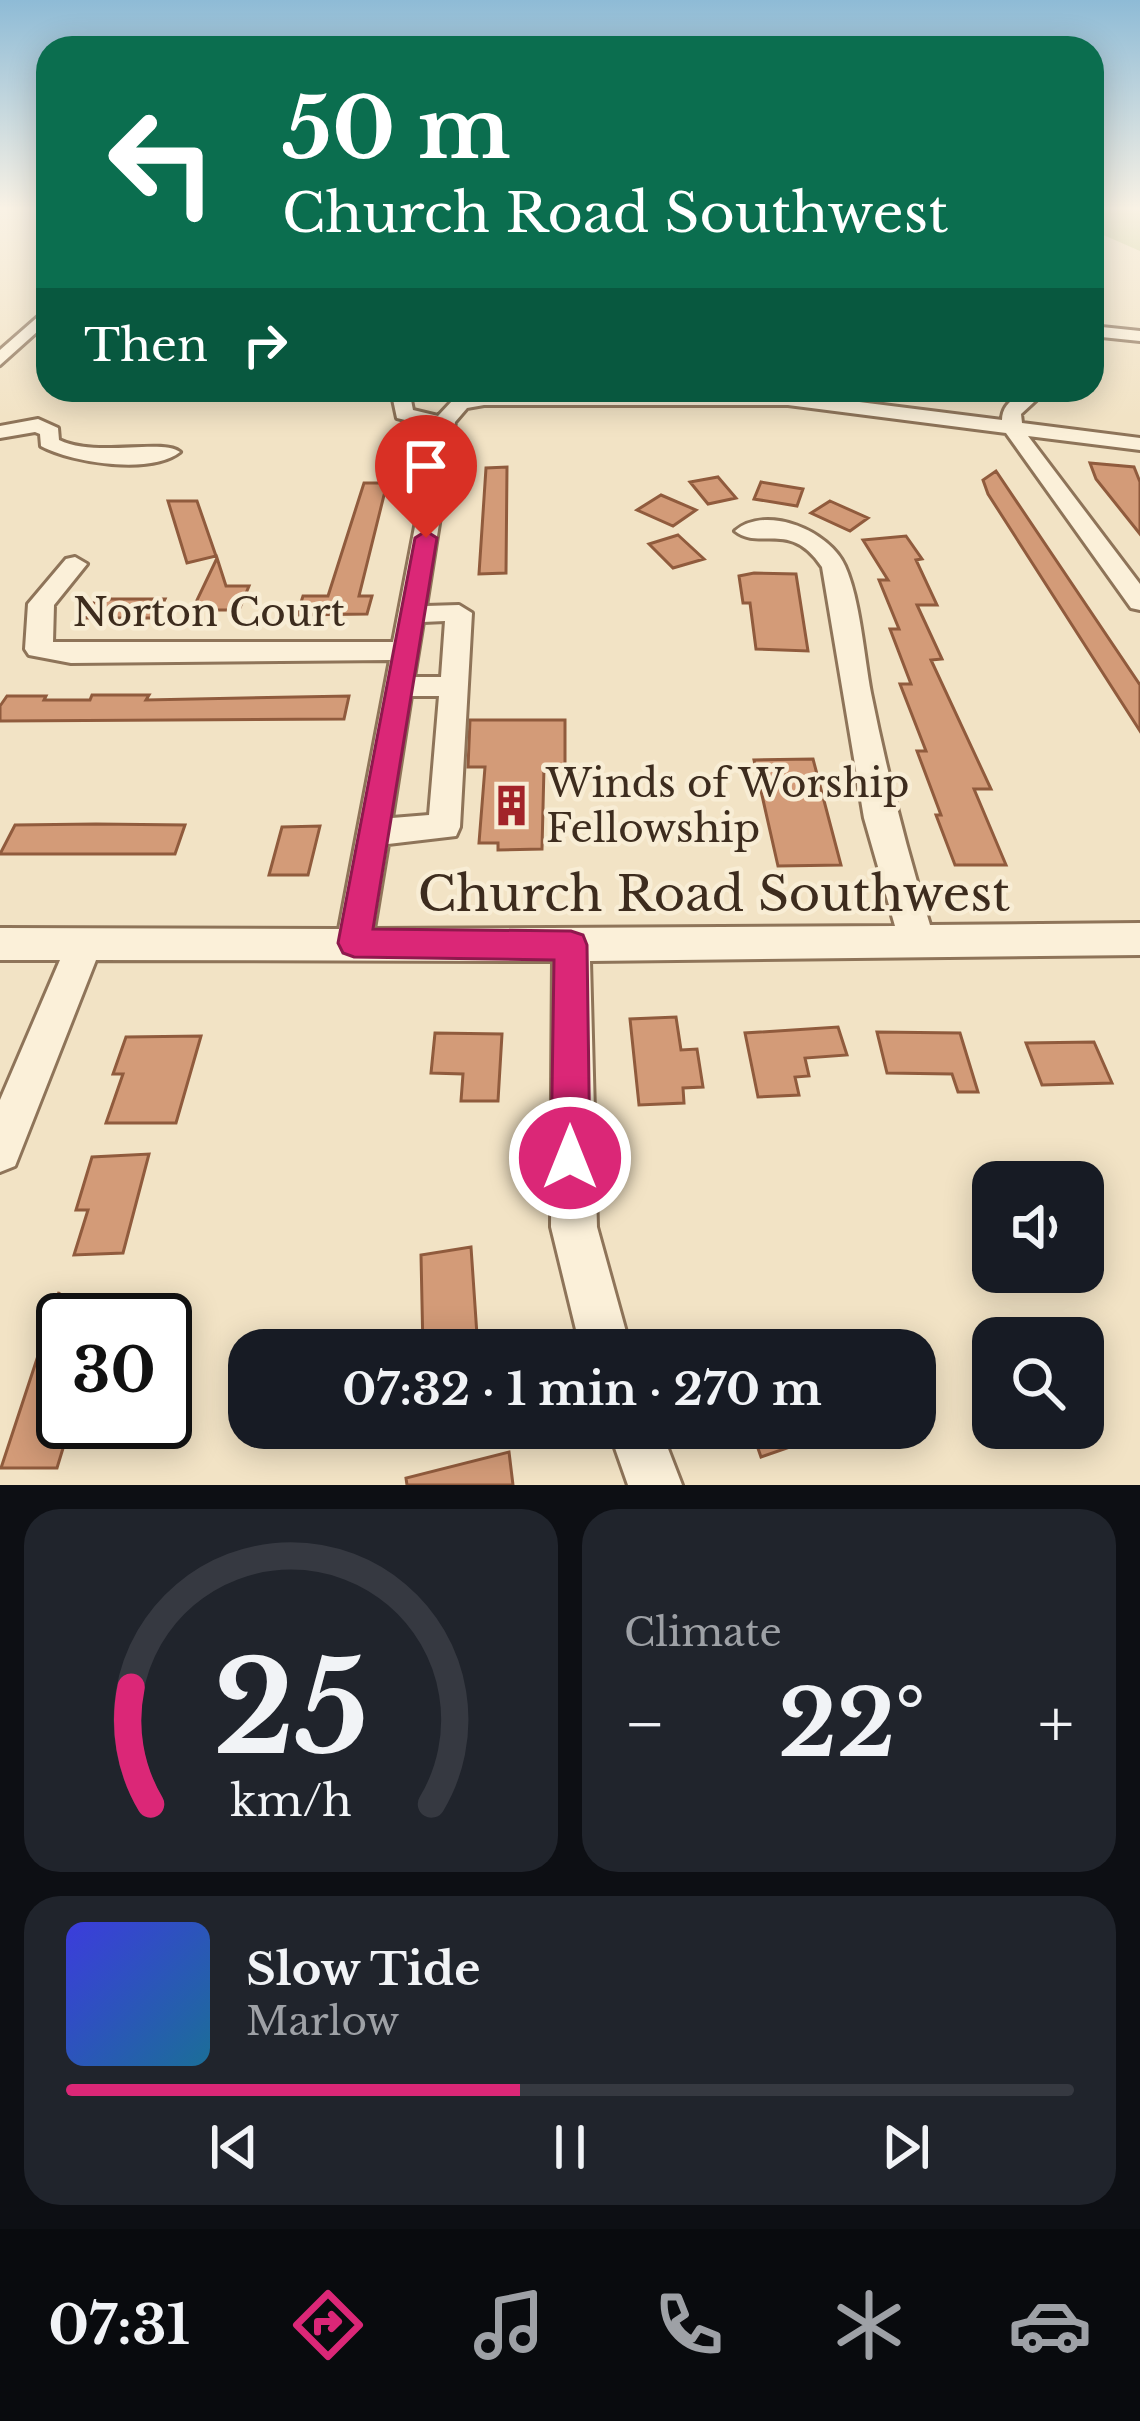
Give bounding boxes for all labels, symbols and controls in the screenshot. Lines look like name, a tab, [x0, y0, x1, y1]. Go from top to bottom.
text: 50 m	[282, 77, 511, 181]
icon: left	[84, 84, 240, 240]
text: Church Road Southwest	[282, 180, 948, 247]
icon: right	[232, 312, 298, 378]
text: Then	[84, 317, 208, 373]
pin	[375, 415, 477, 538]
icon: arrive	[393, 433, 459, 499]
street label: Norton Court	[73, 588, 346, 637]
place label: Winds of Worship Fellowship	[545, 759, 909, 853]
building icon: Winds of Worship Fellowship	[489, 782, 535, 828]
street label: Church Road Southwest	[418, 864, 1010, 924]
position arrow	[507, 1095, 633, 1221]
map controls	[972, 1161, 1104, 1449]
button: sound	[972, 1161, 1104, 1293]
speed limit sign: 30	[36, 1293, 192, 1449]
button: search	[972, 1317, 1104, 1449]
text: 07:32 · 1 min · 270 m	[342, 1361, 822, 1417]
text: Climate	[624, 1608, 782, 1657]
text: 25	[213, 1632, 369, 1787]
text: 22°	[778, 1669, 925, 1780]
text: −	[624, 1683, 666, 1765]
text: +	[1038, 1683, 1074, 1765]
text: km/h	[230, 1773, 352, 1827]
text: Slow Tide	[246, 1941, 481, 1997]
text: Marlow	[246, 1997, 399, 2046]
icon: previous	[201, 2114, 267, 2180]
icon: pause	[537, 2114, 603, 2180]
icon: next	[873, 2114, 939, 2180]
icon: directions	[286, 2283, 370, 2367]
icon: music	[467, 2283, 551, 2367]
icon: phone	[647, 2283, 731, 2367]
icon: climate	[827, 2283, 911, 2367]
icon: car	[1008, 2283, 1092, 2367]
text: 07:31	[48, 2292, 190, 2359]

